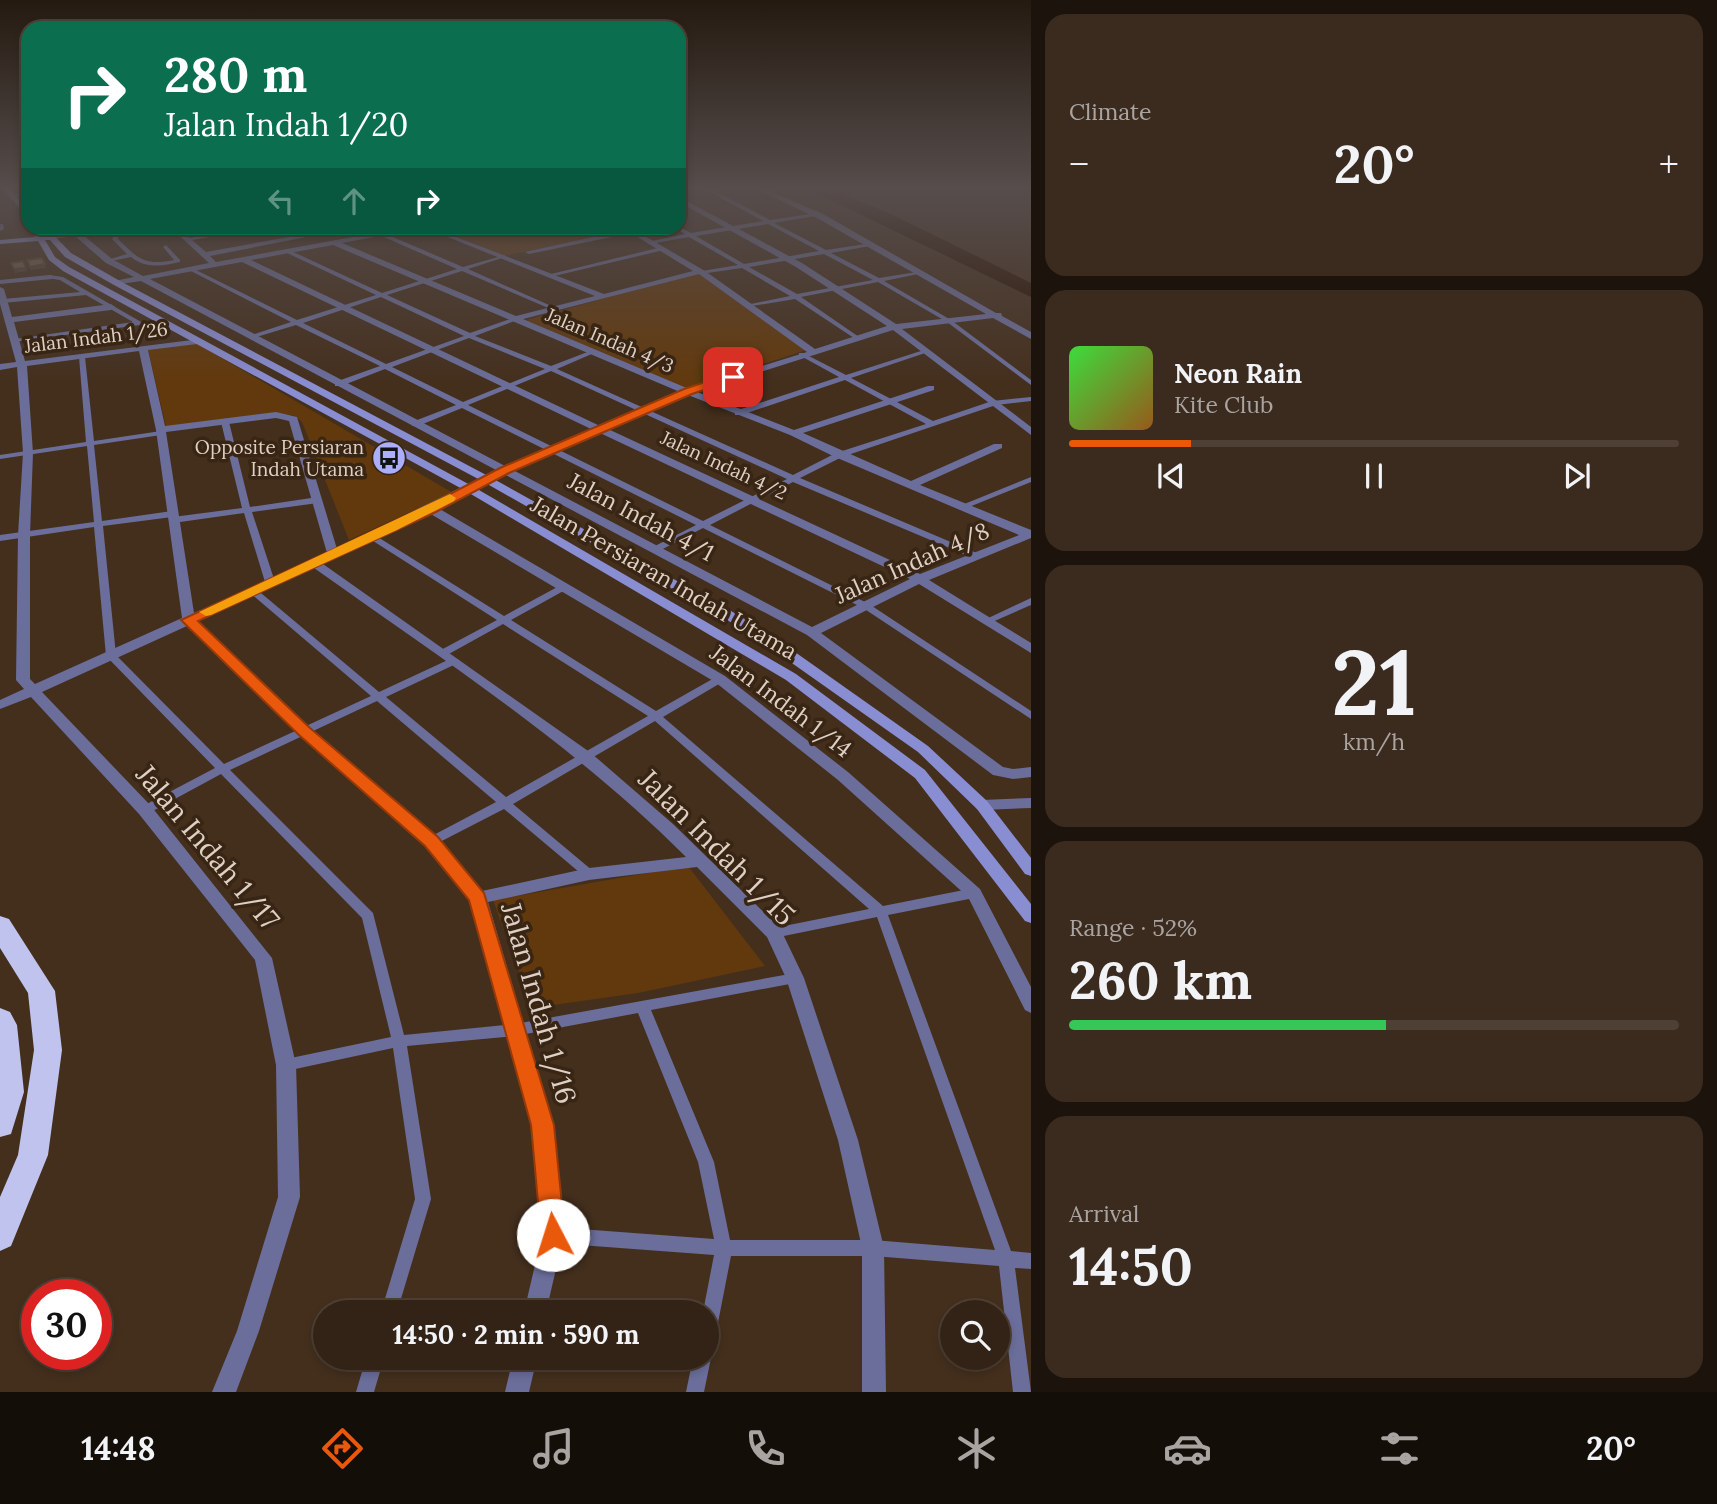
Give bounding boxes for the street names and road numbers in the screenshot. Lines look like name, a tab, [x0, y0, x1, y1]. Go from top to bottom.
street label: Jalan Indah 4/3	[541, 302, 678, 379]
street label: Jalan Indah 1/26	[22, 316, 169, 359]
street label: Jalan Indah 4/2	[656, 425, 791, 506]
street label: Jalan Indah 4/1	[562, 465, 719, 568]
street label: Jalan Persiaran Indah Utama	[525, 489, 803, 666]
street label: Jalan Indah 4/8	[829, 516, 994, 611]
street label: Jalan Indah 1/14	[703, 637, 858, 764]
street label: Jalan Indah 1/17	[128, 756, 288, 937]
street label: Jalan Indah 1/15	[630, 760, 803, 933]
street label: Jalan Indah 1/16	[493, 897, 585, 1108]

